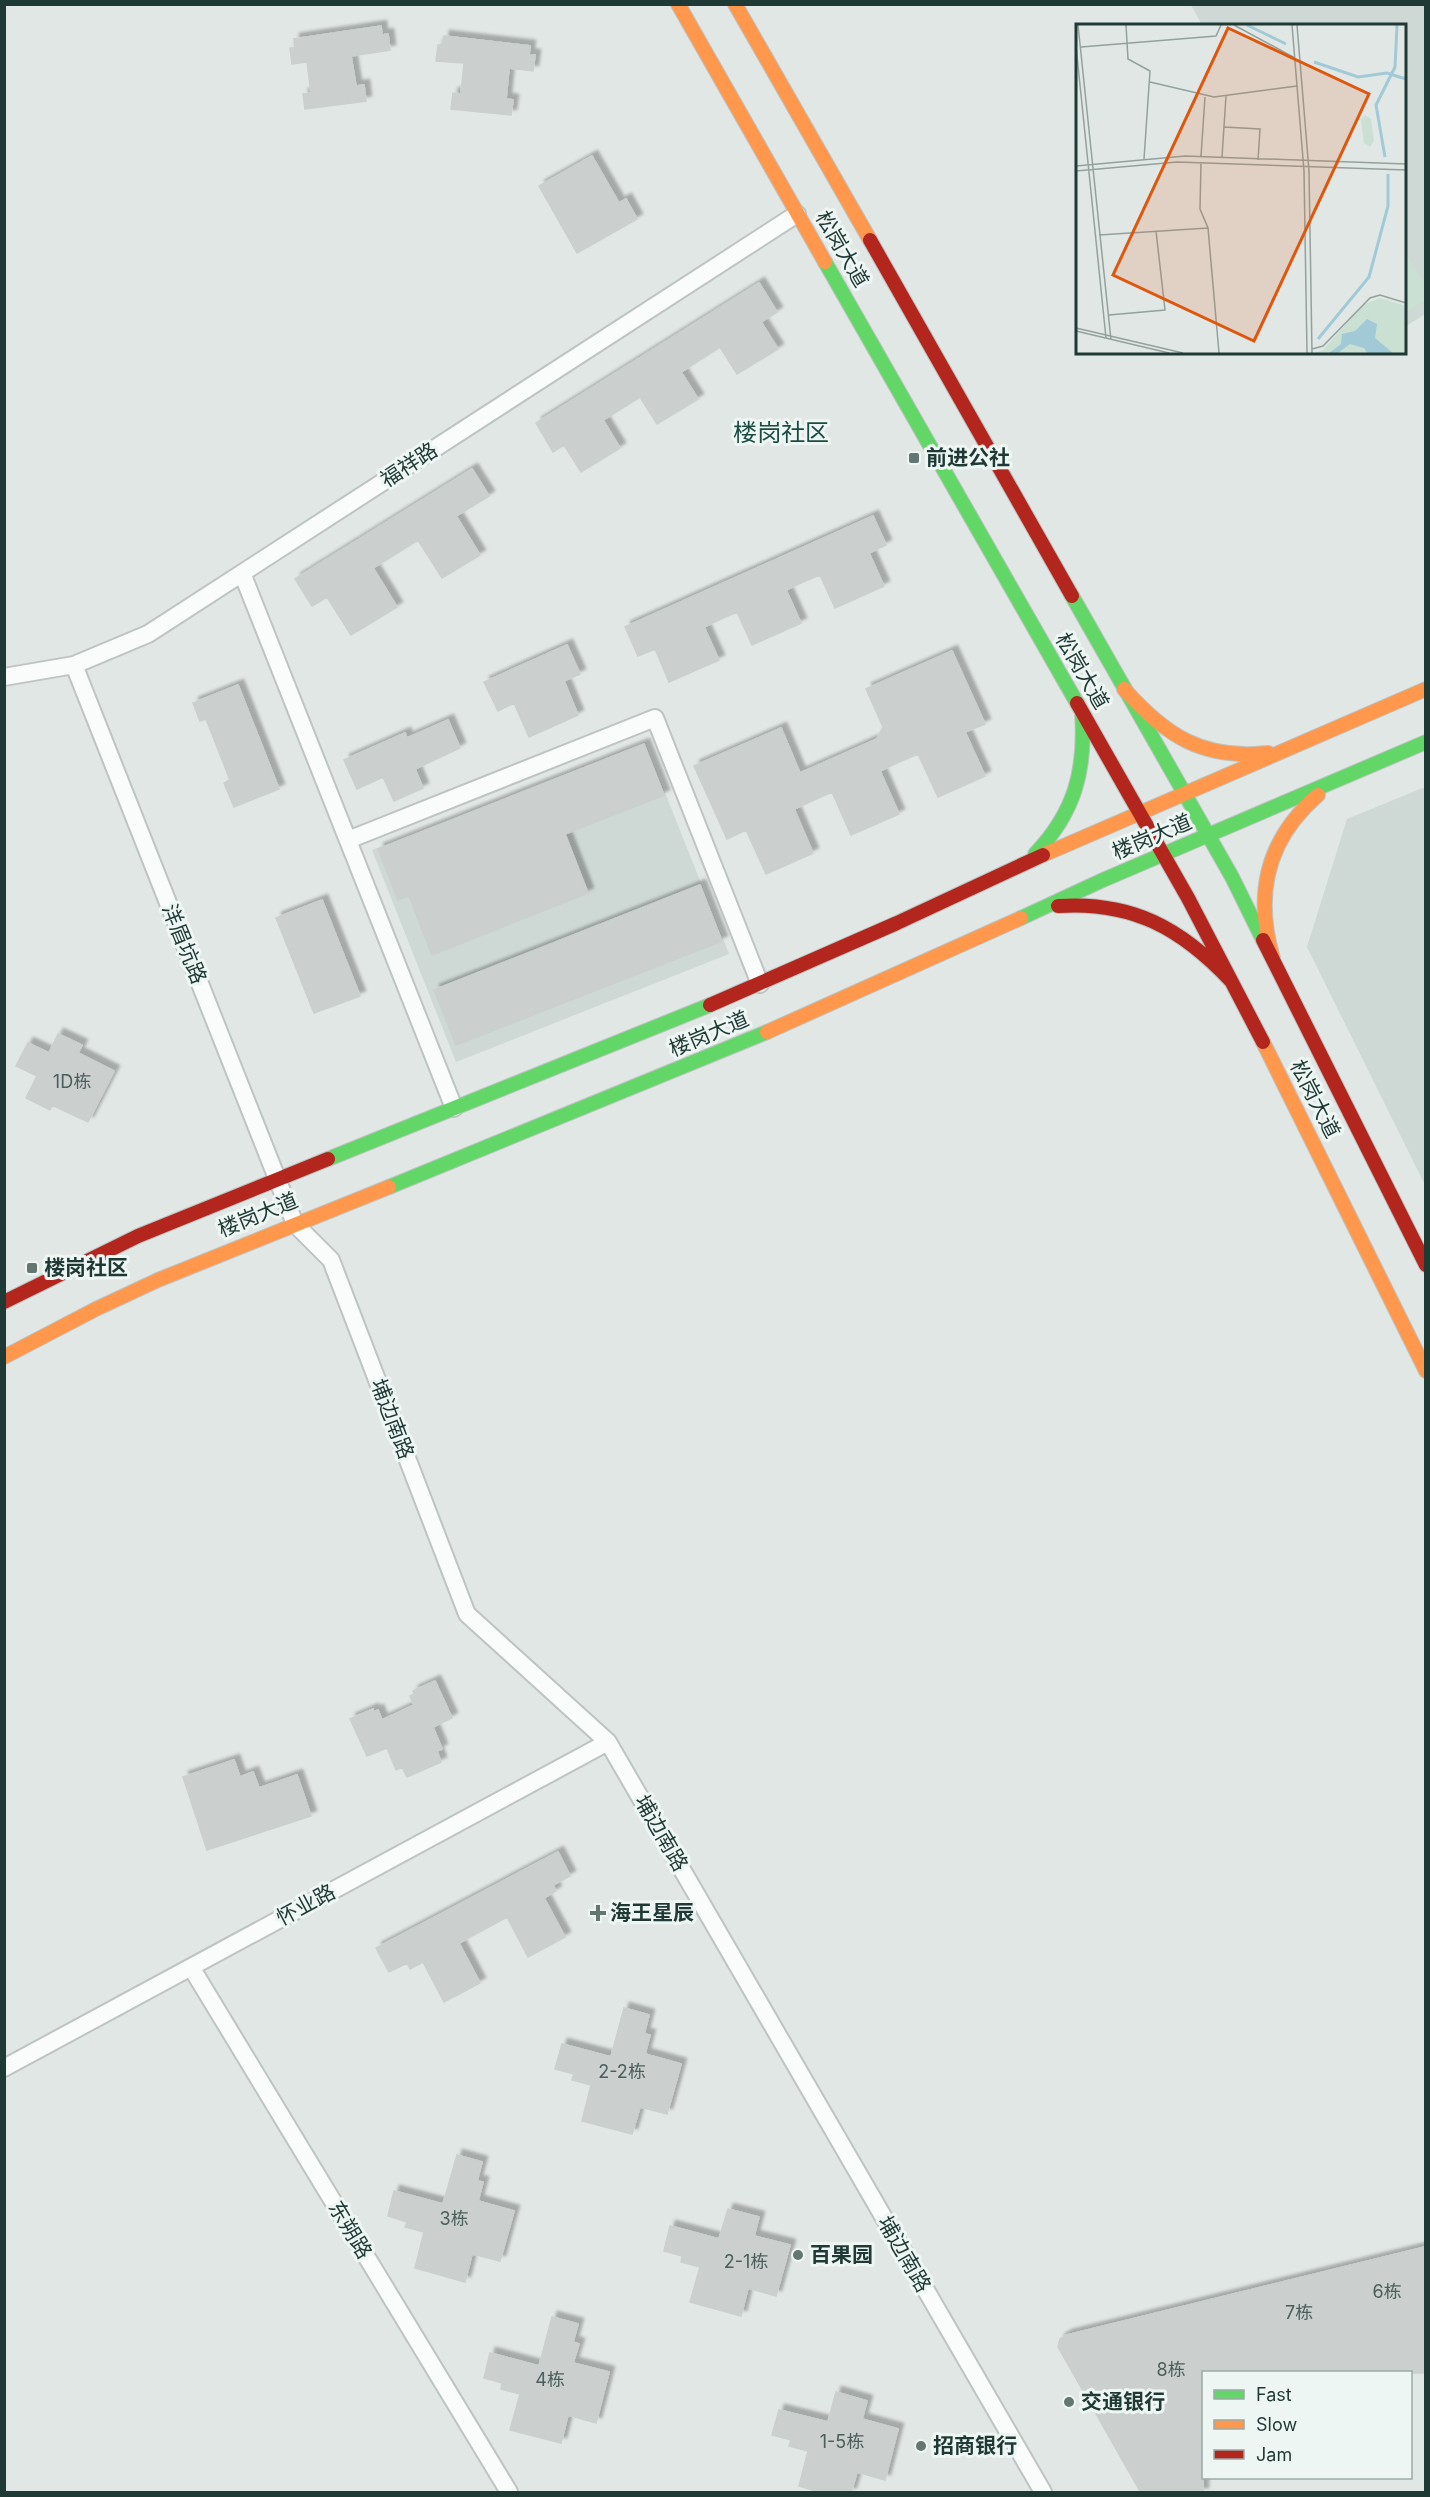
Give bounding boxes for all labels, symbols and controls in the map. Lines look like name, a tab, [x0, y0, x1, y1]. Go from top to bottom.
inset map	[1076, 24, 1406, 354]
street label: 松岗大道	[811, 206, 874, 291]
district label: 楼岗社区	[733, 418, 829, 447]
street label: 福祥路	[376, 437, 442, 492]
place label: 前进公社	[926, 445, 1010, 470]
marker: 前进公社	[907, 451, 921, 465]
street label: 松岗大道	[1051, 628, 1114, 713]
street label: 楼岗大道	[1108, 809, 1195, 864]
street label: 洋眉坑路	[157, 900, 212, 987]
street label: 楼岗大道	[665, 1006, 752, 1061]
street label: 松岗大道	[1285, 1056, 1346, 1142]
house number: 1D栋	[53, 1071, 91, 1092]
street label: 楼岗大道	[214, 1187, 301, 1242]
place label: 楼岗社区	[44, 1255, 128, 1280]
marker: 楼岗社区	[25, 1261, 39, 1275]
street label: 埔边南路	[366, 1375, 419, 1463]
street label: 埔边南路	[630, 1790, 693, 1875]
street label: 怀业路	[272, 1879, 339, 1930]
place label: 海王星辰	[610, 1900, 694, 1925]
marker: 海王星辰	[591, 1906, 605, 1920]
house number: 2-2栋	[598, 2061, 646, 2082]
street label: 东朔路	[323, 2196, 377, 2263]
house number: 3栋	[439, 2208, 469, 2229]
street label: 埔边南路	[873, 2211, 936, 2296]
place label: 百果园	[810, 2242, 873, 2267]
marker: 百果园	[791, 2248, 805, 2262]
house number: 2-1栋	[724, 2251, 768, 2272]
house number: 6栋	[1372, 2281, 1402, 2302]
house number: 7栋	[1285, 2302, 1313, 2323]
house number: 8栋	[1156, 2359, 1186, 2380]
house number: 4栋	[535, 2369, 565, 2390]
legend	[1202, 2371, 1412, 2479]
text: Fast	[1256, 2384, 1292, 2405]
place label: 交通银行	[1081, 2389, 1165, 2414]
marker: 交通银行	[1062, 2395, 1076, 2409]
text: Slow	[1256, 2414, 1297, 2435]
house number: 1-5栋	[820, 2431, 864, 2452]
place label: 招商银行	[933, 2433, 1017, 2458]
marker: 招商银行	[914, 2439, 928, 2453]
text: Jam	[1256, 2444, 1292, 2465]

